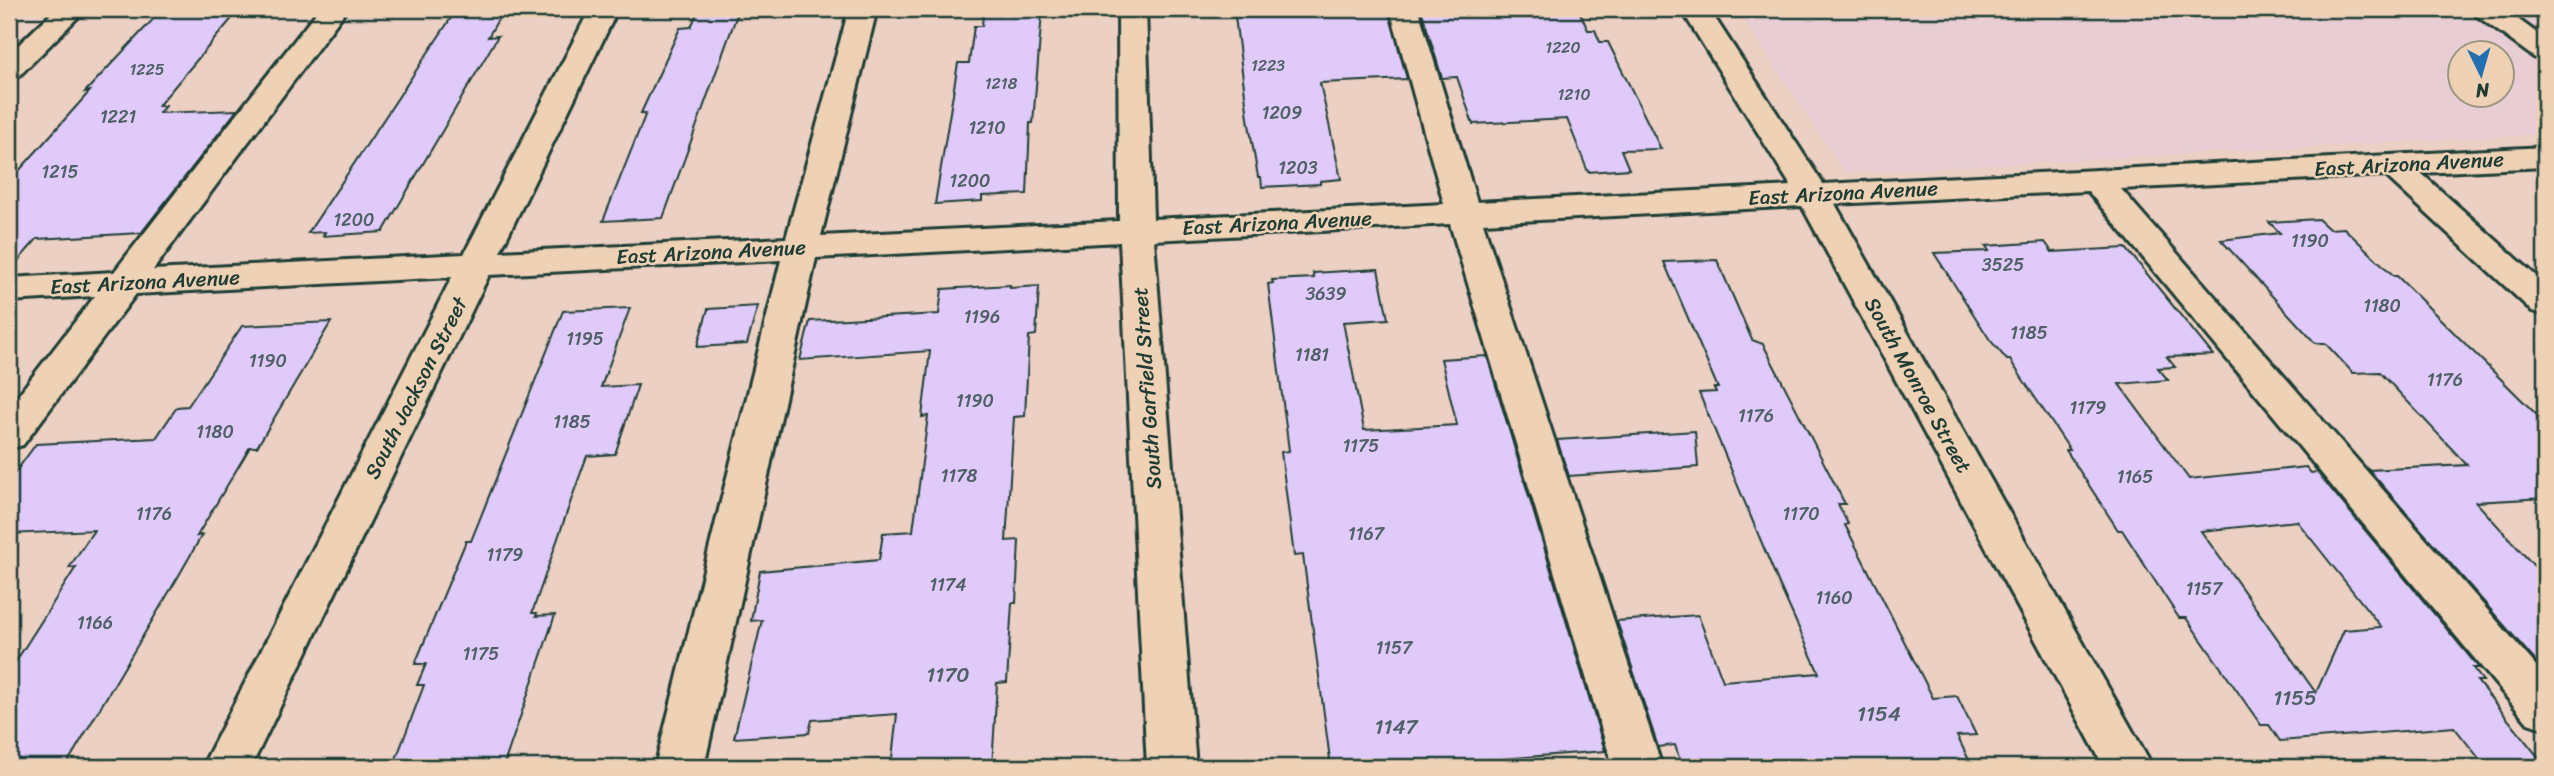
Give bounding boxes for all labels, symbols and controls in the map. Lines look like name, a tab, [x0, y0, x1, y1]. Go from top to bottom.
house number: 1220	[1545, 33, 1581, 62]
north arrow	[2446, 38, 2516, 108]
house number: 1223	[1251, 51, 1285, 80]
house number: 1225	[129, 55, 165, 84]
house number: 1218	[985, 69, 1018, 98]
text: N	[2474, 73, 2491, 108]
house number: 1210	[1557, 80, 1591, 109]
house number: 1209	[1262, 97, 1302, 129]
house number: 1221	[100, 101, 136, 133]
house number: 1210	[968, 112, 1006, 144]
street label: East Arizona Avenue	[2313, 140, 2505, 188]
house number: 1203	[1278, 152, 1318, 184]
house number: 1215	[42, 156, 78, 188]
house number: 1200	[950, 165, 990, 197]
street label: East Arizona Avenue	[1747, 169, 1939, 217]
street label: East Arizona Avenue	[1181, 199, 1373, 247]
house number: 1200	[334, 204, 374, 236]
house number: 1190	[2291, 225, 2329, 257]
street label: East Arizona Avenue	[615, 228, 807, 276]
house number: 3525	[1982, 249, 2024, 281]
street label: East Arizona Avenue	[49, 258, 241, 306]
house number: 3639	[1305, 278, 1347, 310]
street label: South Garfield Street	[1121, 285, 1173, 491]
street label: South Jackson Street	[354, 289, 479, 486]
street label: South Monroe Street	[1854, 290, 1982, 480]
house number: 1180	[2363, 290, 2401, 322]
house number: 1196	[964, 301, 1000, 333]
house number: 1185	[2010, 317, 2048, 349]
house number: 1195	[566, 323, 604, 355]
house number: 1181	[1295, 339, 1329, 371]
house number: 1190	[249, 345, 287, 377]
house number: 1176	[2427, 364, 2463, 396]
house number: 1190	[956, 385, 994, 417]
house number: 1179	[2070, 392, 2106, 424]
house number: 1176	[1738, 400, 1774, 432]
house number: 1185	[553, 406, 591, 438]
house number: 1180	[196, 416, 234, 448]
house number: 1175	[1343, 430, 1379, 462]
house number: 1178	[941, 460, 977, 492]
house number: 1165	[2117, 461, 2153, 493]
house number: 1176	[136, 498, 172, 530]
house number: 1170	[1782, 498, 1820, 530]
house number: 1167	[1348, 518, 1386, 550]
house number: 1179	[487, 539, 523, 571]
house number: 1174	[930, 569, 966, 601]
house number: 1157	[2186, 573, 2224, 605]
house number: 1160	[1815, 582, 1853, 614]
house number: 1166	[77, 607, 113, 639]
house number: 1157	[1376, 632, 1414, 664]
house number: 1175	[463, 638, 499, 670]
house number: 1170	[926, 656, 970, 694]
house number: 1155	[2273, 679, 2317, 717]
house number: 1154	[1857, 695, 1901, 733]
house number: 1147	[1374, 708, 1420, 746]

